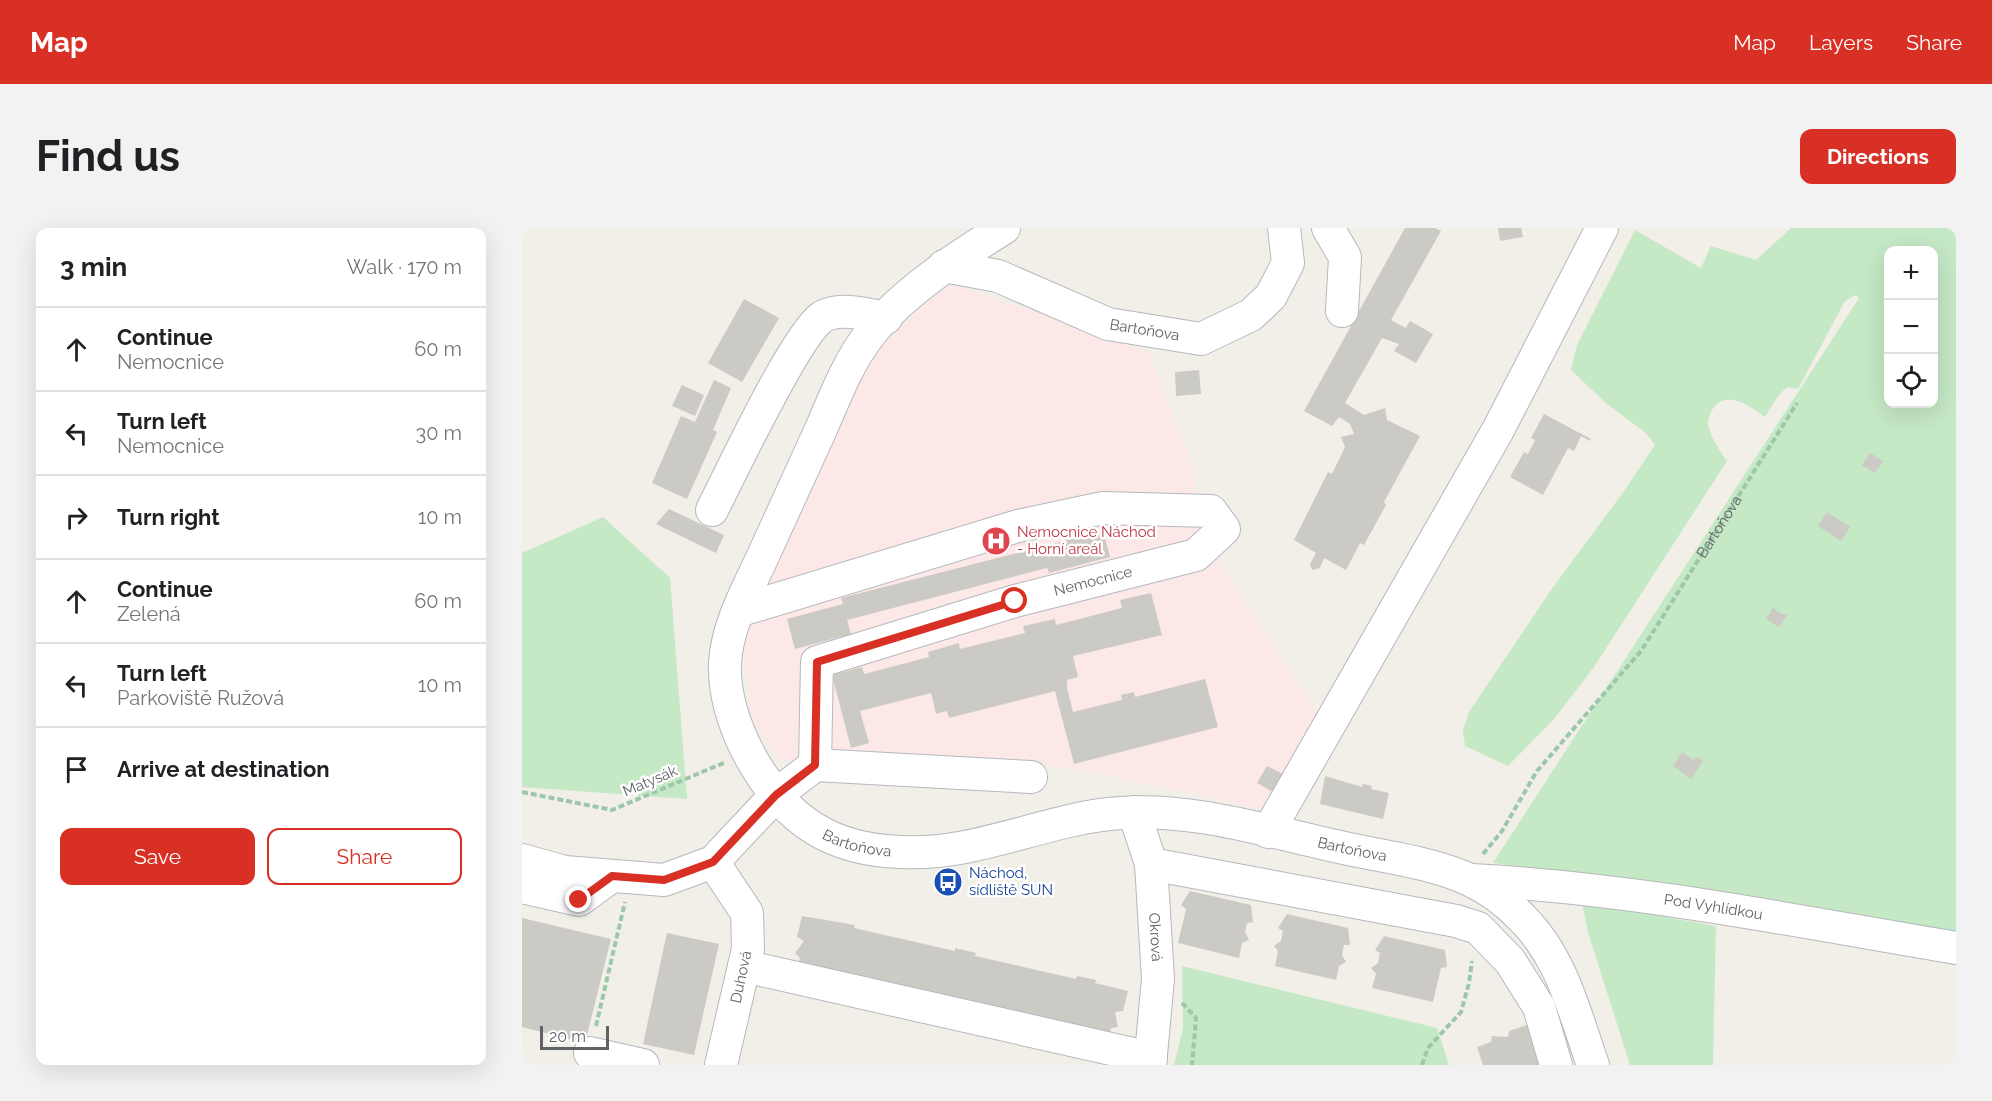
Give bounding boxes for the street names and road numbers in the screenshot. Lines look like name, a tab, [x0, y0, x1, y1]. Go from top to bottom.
street label: Bartoňova	[1108, 315, 1181, 344]
street label: Bartoňova	[1693, 492, 1746, 561]
street label: Nemocnice	[1052, 563, 1134, 600]
street label: Matysák	[620, 761, 680, 801]
street label: Bartoňova	[819, 826, 892, 861]
street label: Bartoňova	[1316, 833, 1388, 865]
street label: Pod Vyhlídkou	[1663, 890, 1764, 924]
street label: Okrová	[1145, 912, 1166, 962]
street label: Duhová	[727, 949, 755, 1005]

